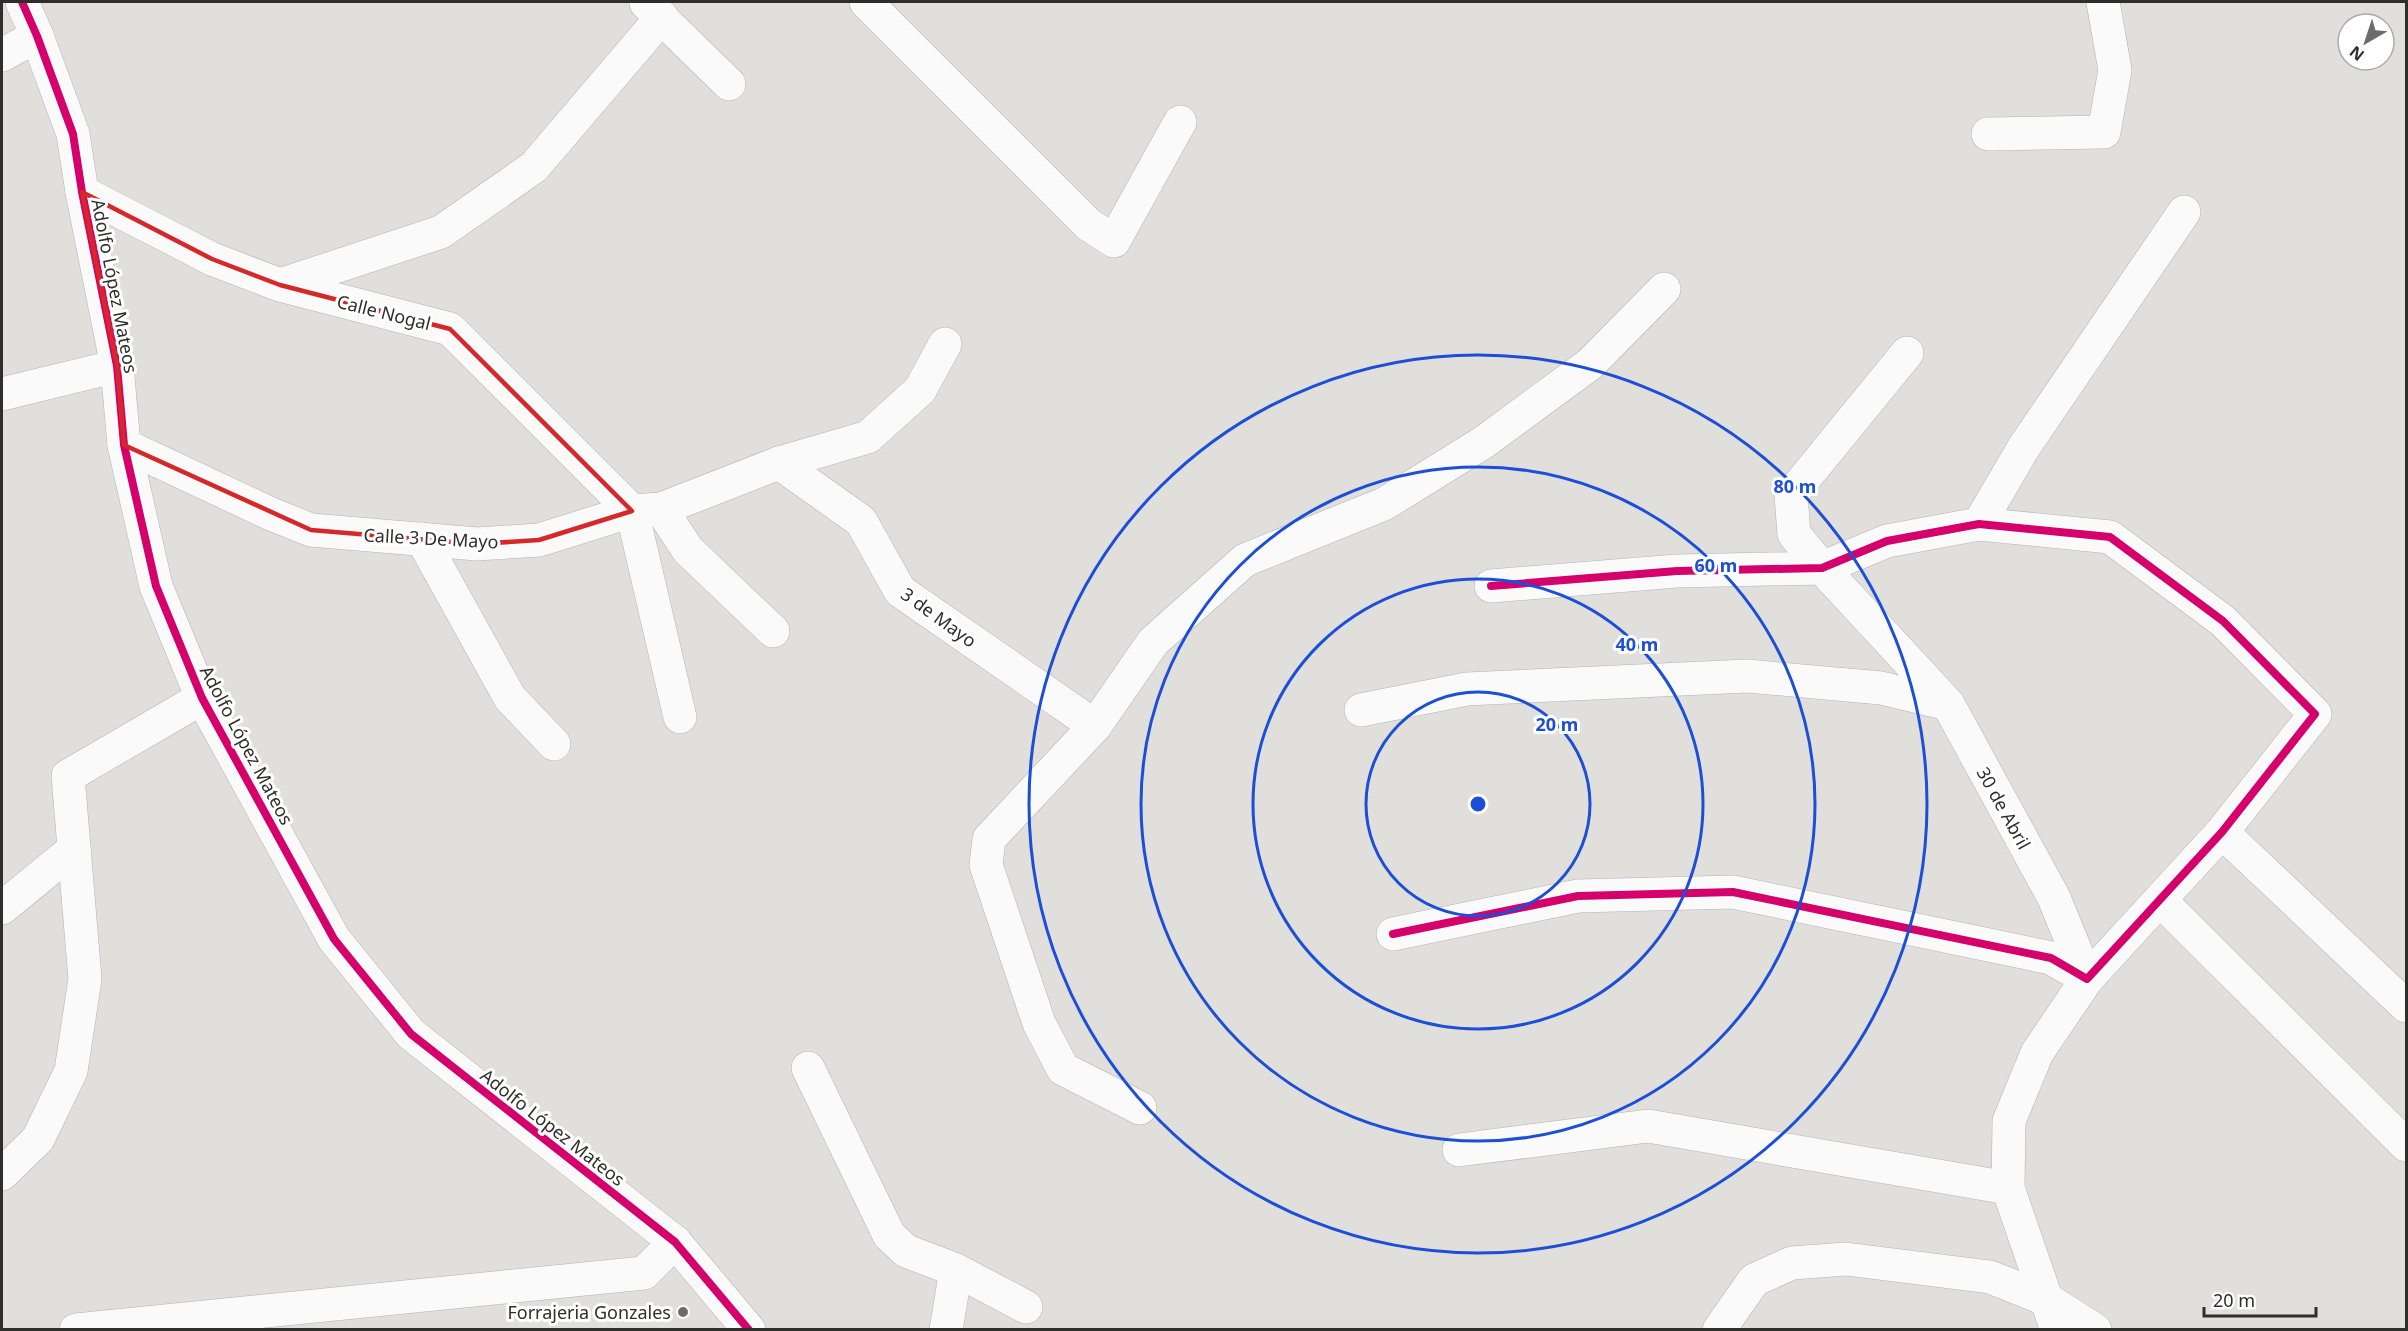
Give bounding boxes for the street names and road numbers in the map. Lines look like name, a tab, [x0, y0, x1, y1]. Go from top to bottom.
street label: Adolfo López Mateos	[86, 197, 144, 375]
street label: Calle Nogal	[335, 289, 433, 335]
street label: Calle 3 De Mayo	[363, 522, 499, 554]
street label: 3 de Mayo	[897, 582, 981, 652]
street label: Adolfo López Mateos	[195, 661, 299, 829]
street label: 30 de Abril	[1972, 763, 2036, 853]
street label: Adolfo López Mateos	[476, 1063, 630, 1191]

